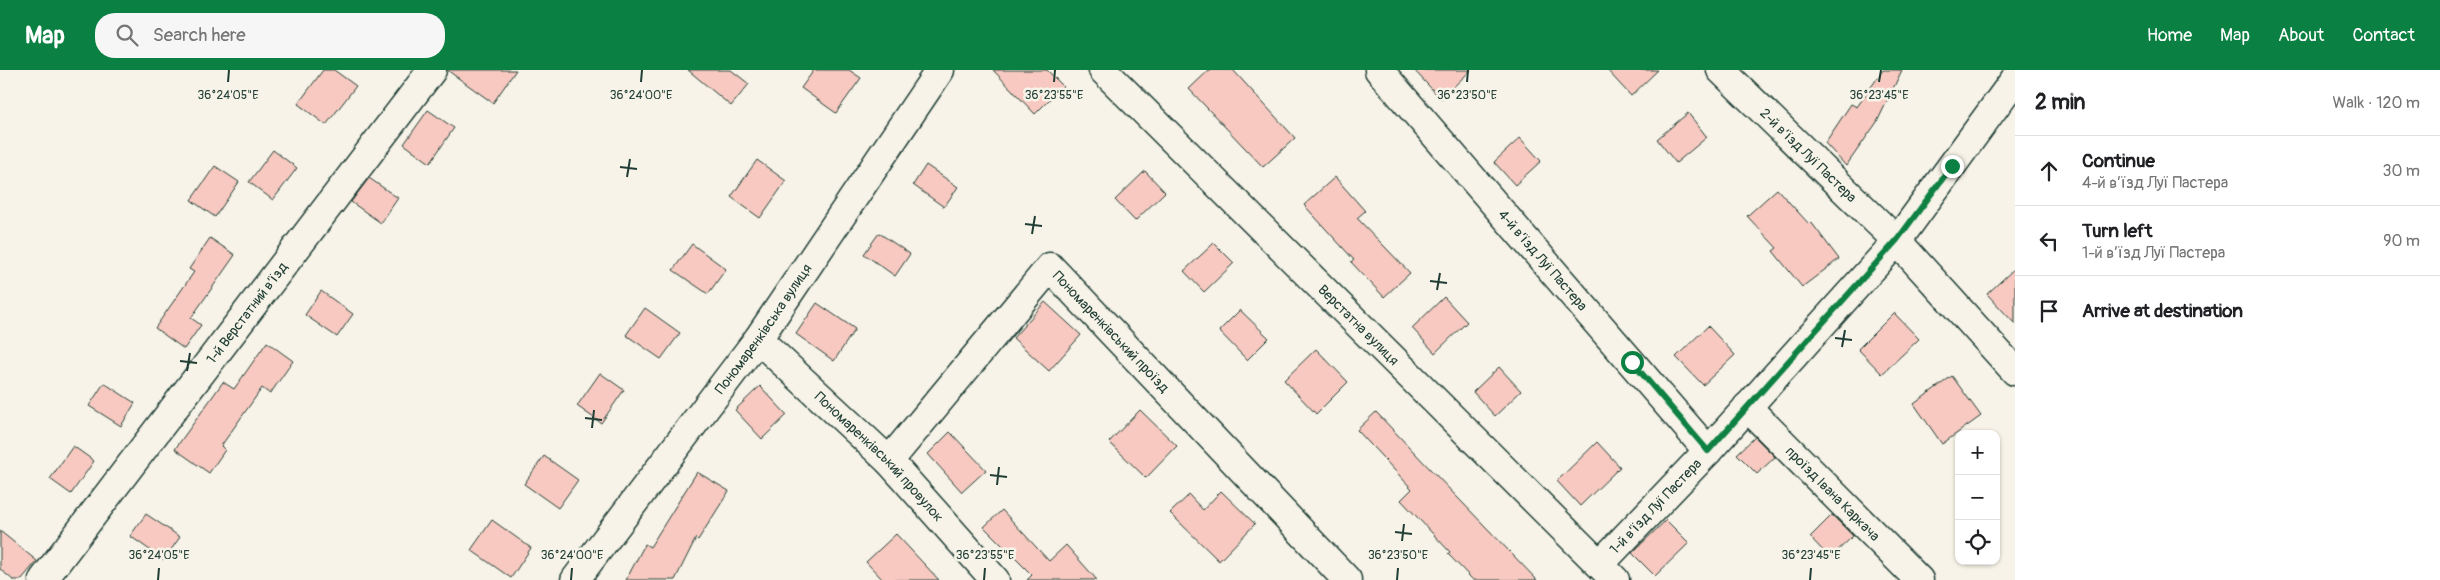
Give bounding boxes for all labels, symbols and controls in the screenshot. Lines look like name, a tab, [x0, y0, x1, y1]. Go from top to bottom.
search box	[95, 13, 445, 58]
text: Map	[25, 21, 65, 50]
icon: search	[113, 21, 141, 49]
text: Search here	[153, 23, 246, 47]
text: Home	[2147, 24, 2192, 47]
text: Map	[2220, 24, 2250, 47]
text: About	[2278, 24, 2324, 47]
text: Contact	[2352, 24, 2415, 47]
text: 36°24'05"E	[198, 88, 258, 103]
text: 36°24'00"E	[610, 88, 672, 103]
text: 36°23'55"E	[1025, 88, 1083, 103]
text: 36°23'50"E	[1437, 88, 1497, 103]
text: 36°23'45"E	[1850, 88, 1908, 103]
text: 2 min	[2035, 89, 2085, 116]
text: Walk · 120 m	[2332, 93, 2420, 113]
street label: 2-й в’їзд Луї Пастера	[1756, 105, 1860, 206]
text: Continue	[2082, 149, 2155, 173]
route end	[1941, 155, 1964, 178]
icon: ahead	[2035, 157, 2063, 185]
text: 30 m	[2382, 161, 2420, 181]
text: 4-й в’їзд Луї Пастера	[2082, 173, 2228, 193]
street label: 4-й в’їзд Луї Пастера	[1494, 206, 1591, 314]
text: Turn left	[2082, 219, 2152, 243]
icon: left	[2035, 227, 2063, 255]
text: 90 m	[2383, 231, 2420, 251]
text: 1-й в’їзд Луї Пастера	[2082, 243, 2225, 263]
street label: 1-й Верстатний в’їзд	[203, 259, 292, 367]
street label: Пономаренківська вулиця	[711, 261, 815, 397]
street label: Пономаренківський проїзд	[1049, 267, 1173, 397]
street label: Верстатна вулиця	[1314, 281, 1402, 369]
icon: arrive	[2035, 297, 2063, 325]
text: Arrive at destination	[2082, 299, 2243, 323]
route start	[1621, 351, 1644, 374]
street label: Пономаренківський провулок	[811, 388, 947, 525]
map controls	[1955, 430, 2000, 565]
button: +	[1955, 430, 2000, 475]
street label: проїзд Івана Каркача	[1782, 443, 1883, 545]
street label: 1-й в’їзд Луї Пастера	[1606, 455, 1705, 558]
button: −	[1955, 475, 2000, 520]
button: locate	[1955, 520, 2000, 565]
text: 36°24'05"E	[129, 548, 189, 563]
text: 36°24'00"E	[541, 548, 603, 563]
text: 36°23'55"E	[956, 548, 1014, 563]
text: 36°23'50"E	[1368, 548, 1428, 563]
text: 36°23'45"E	[1782, 548, 1840, 563]

